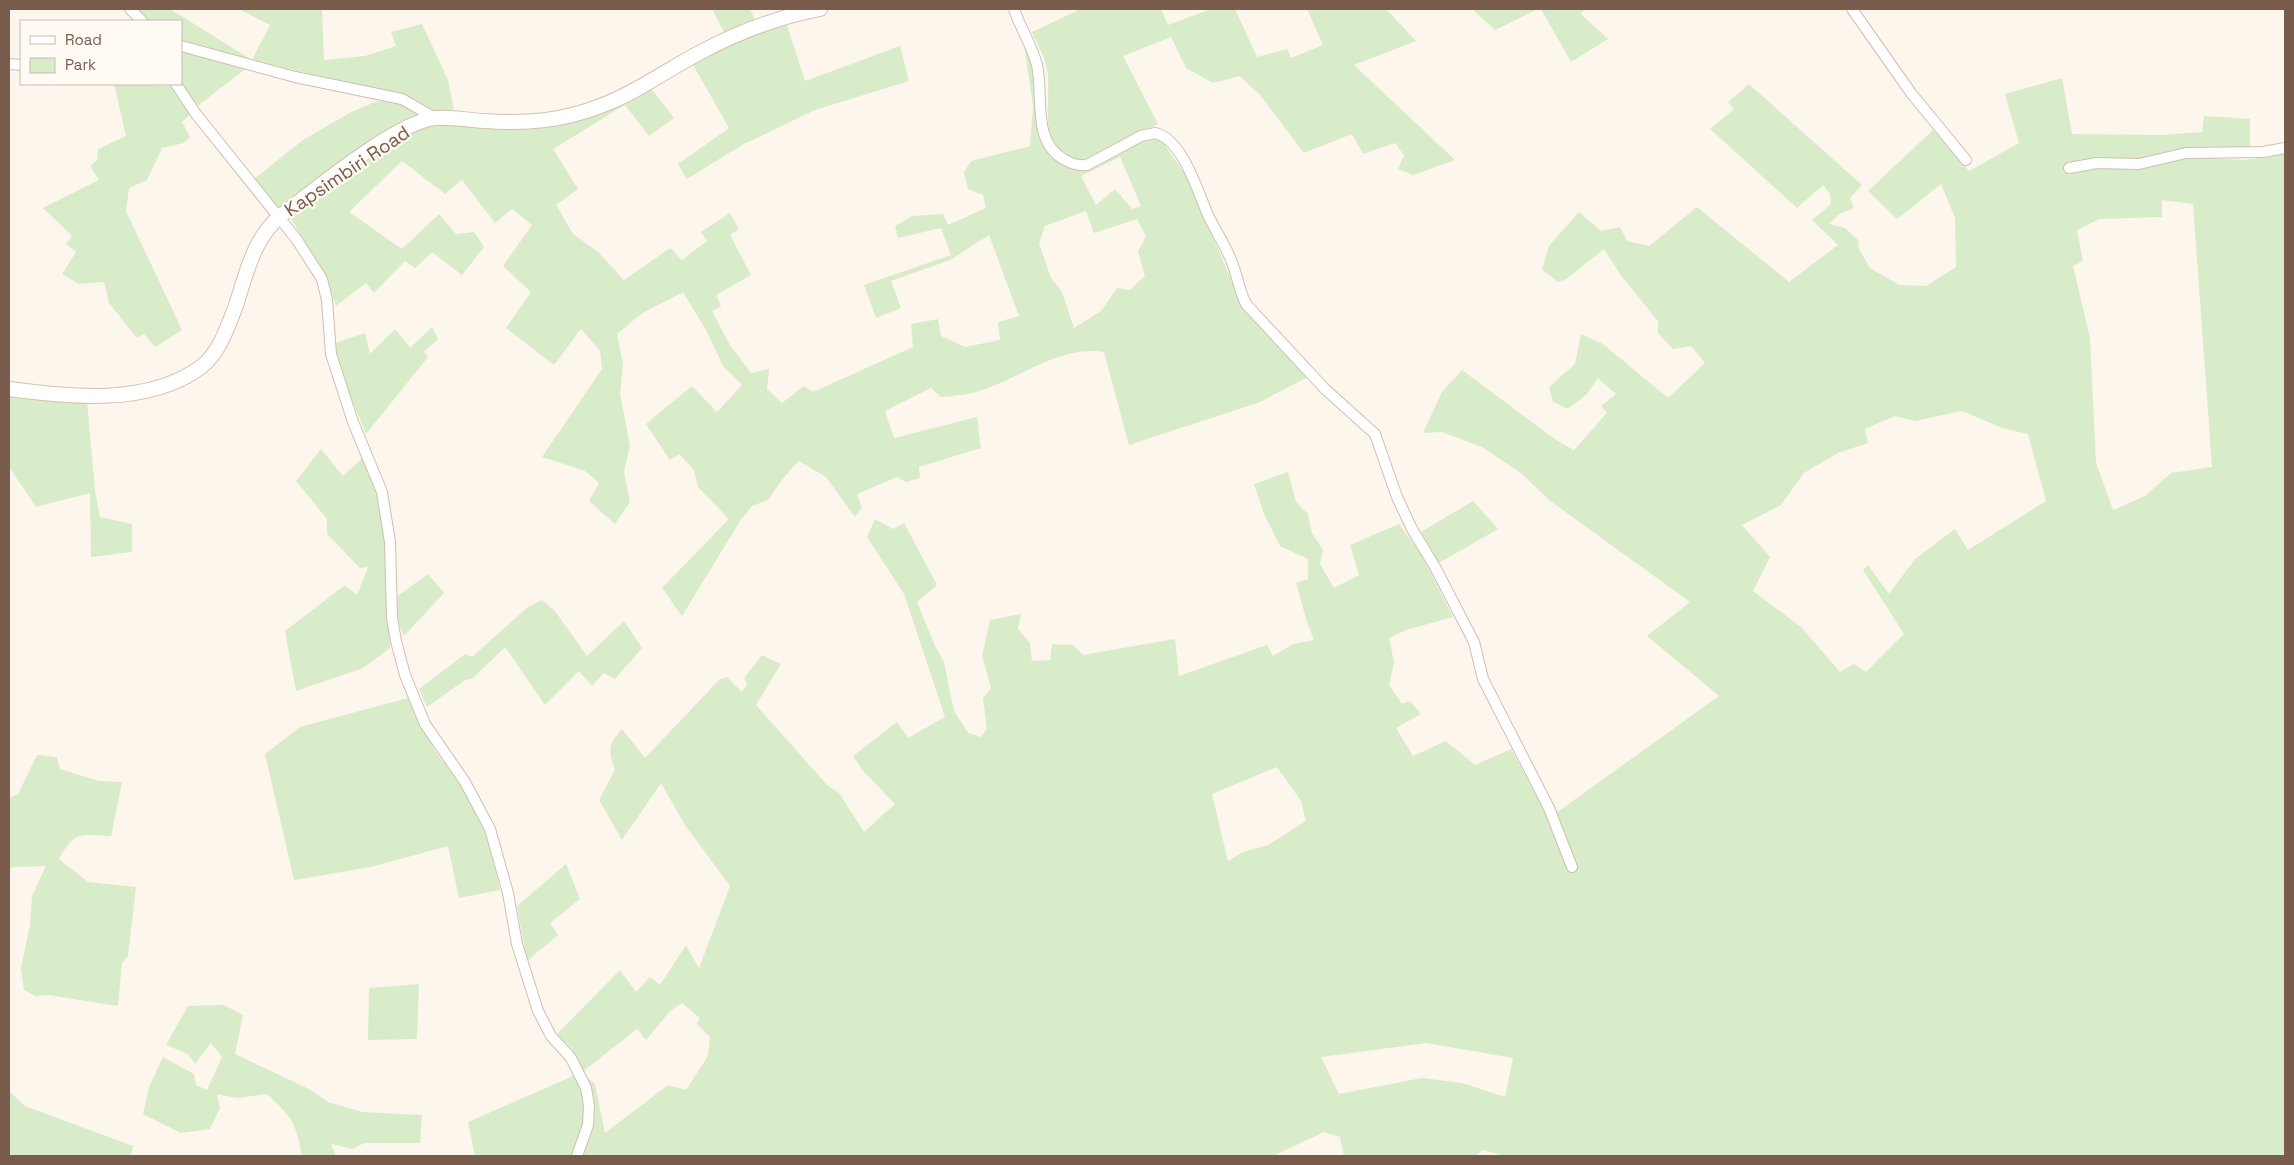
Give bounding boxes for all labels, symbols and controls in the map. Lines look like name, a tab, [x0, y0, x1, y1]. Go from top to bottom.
legend	[20, 20, 182, 85]
text: Road	[65, 30, 102, 49]
text: Park	[65, 55, 96, 74]
street label: Kapsimbiri Road	[279, 120, 415, 222]

